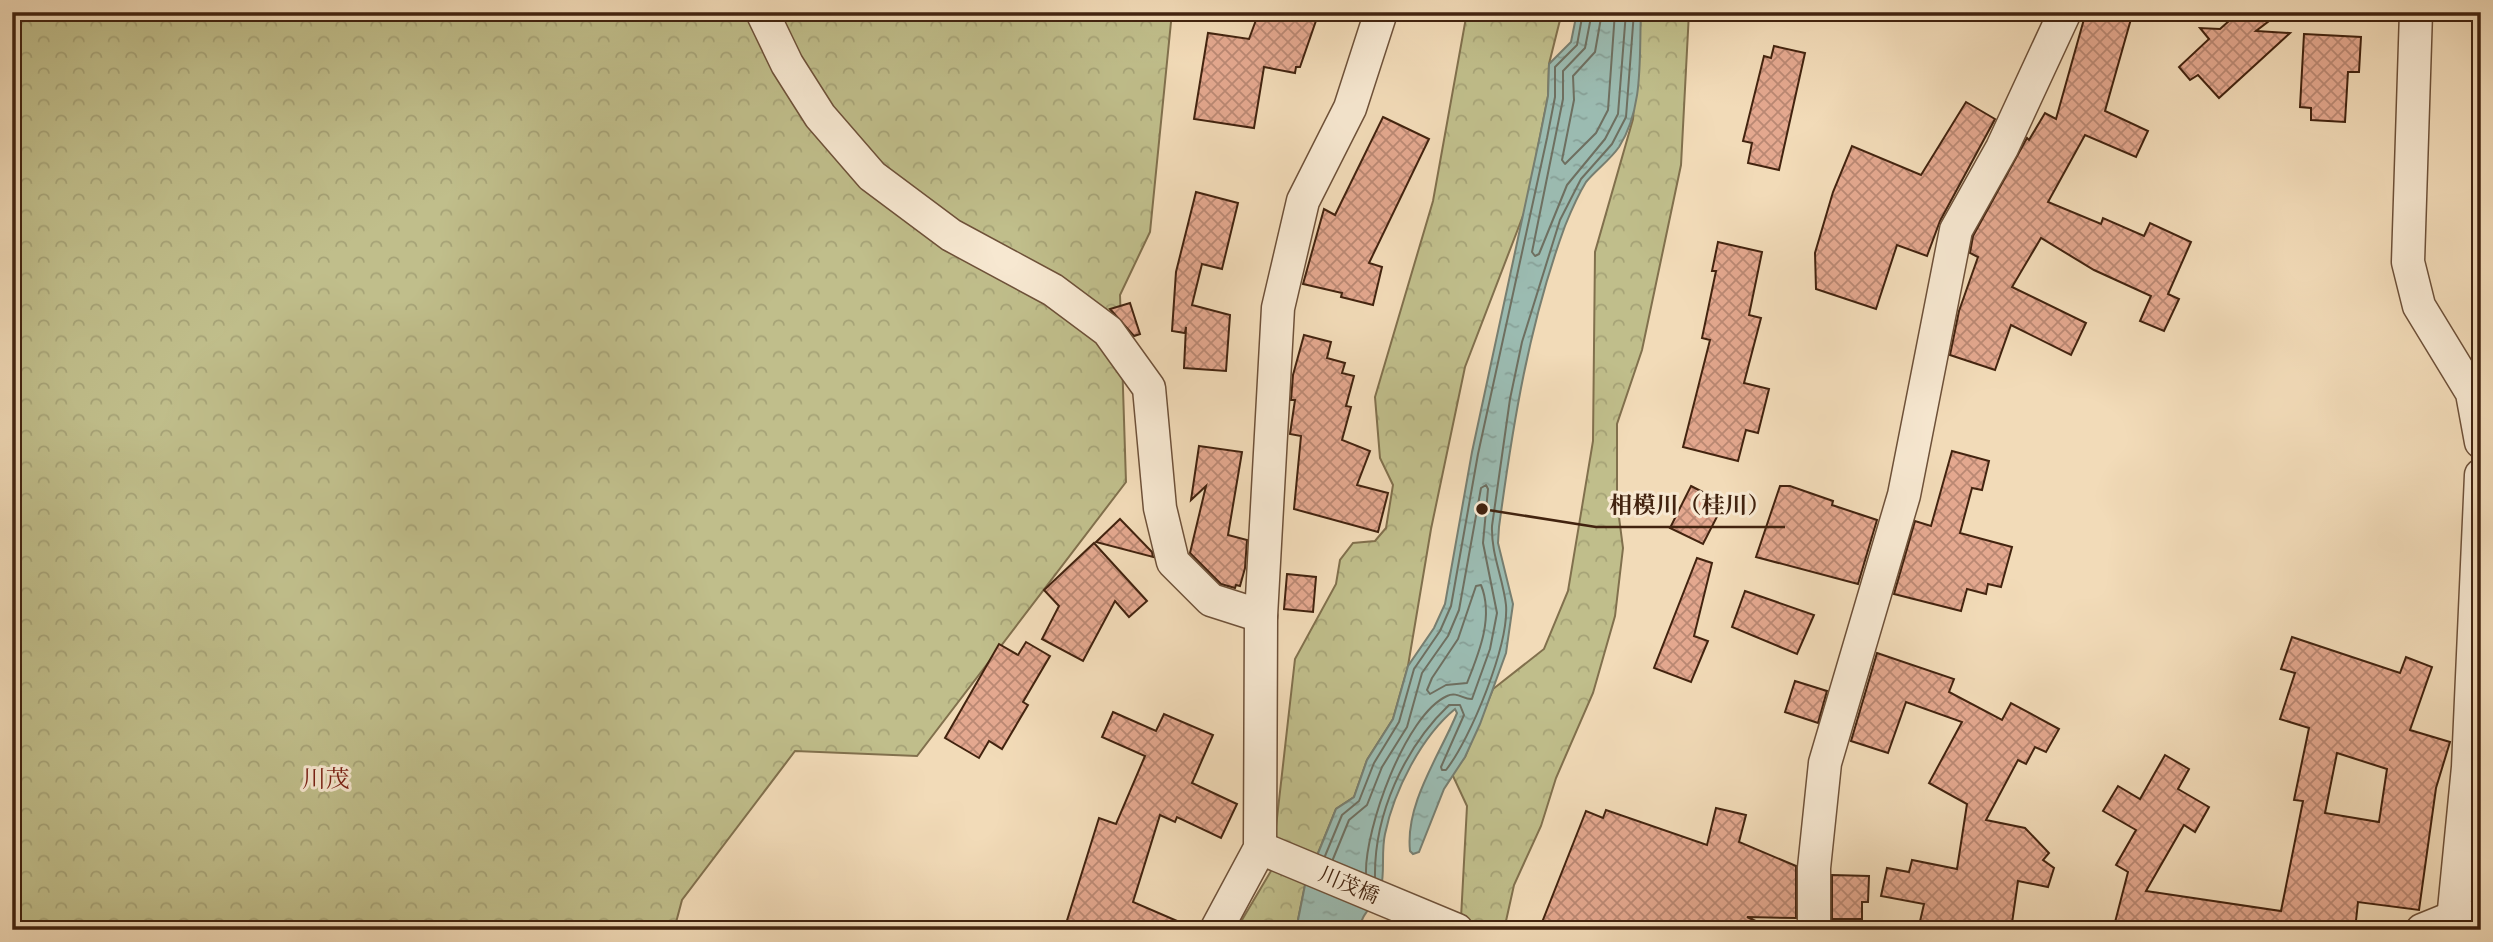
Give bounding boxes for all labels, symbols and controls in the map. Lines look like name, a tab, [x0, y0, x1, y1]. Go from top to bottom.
callout: 相模川（桂川）	[1596, 483, 1785, 527]
text: 相模川（桂川）	[1610, 491, 1771, 519]
district label: 川茂	[302, 764, 350, 793]
street label: 川茂橋	[1315, 861, 1383, 908]

